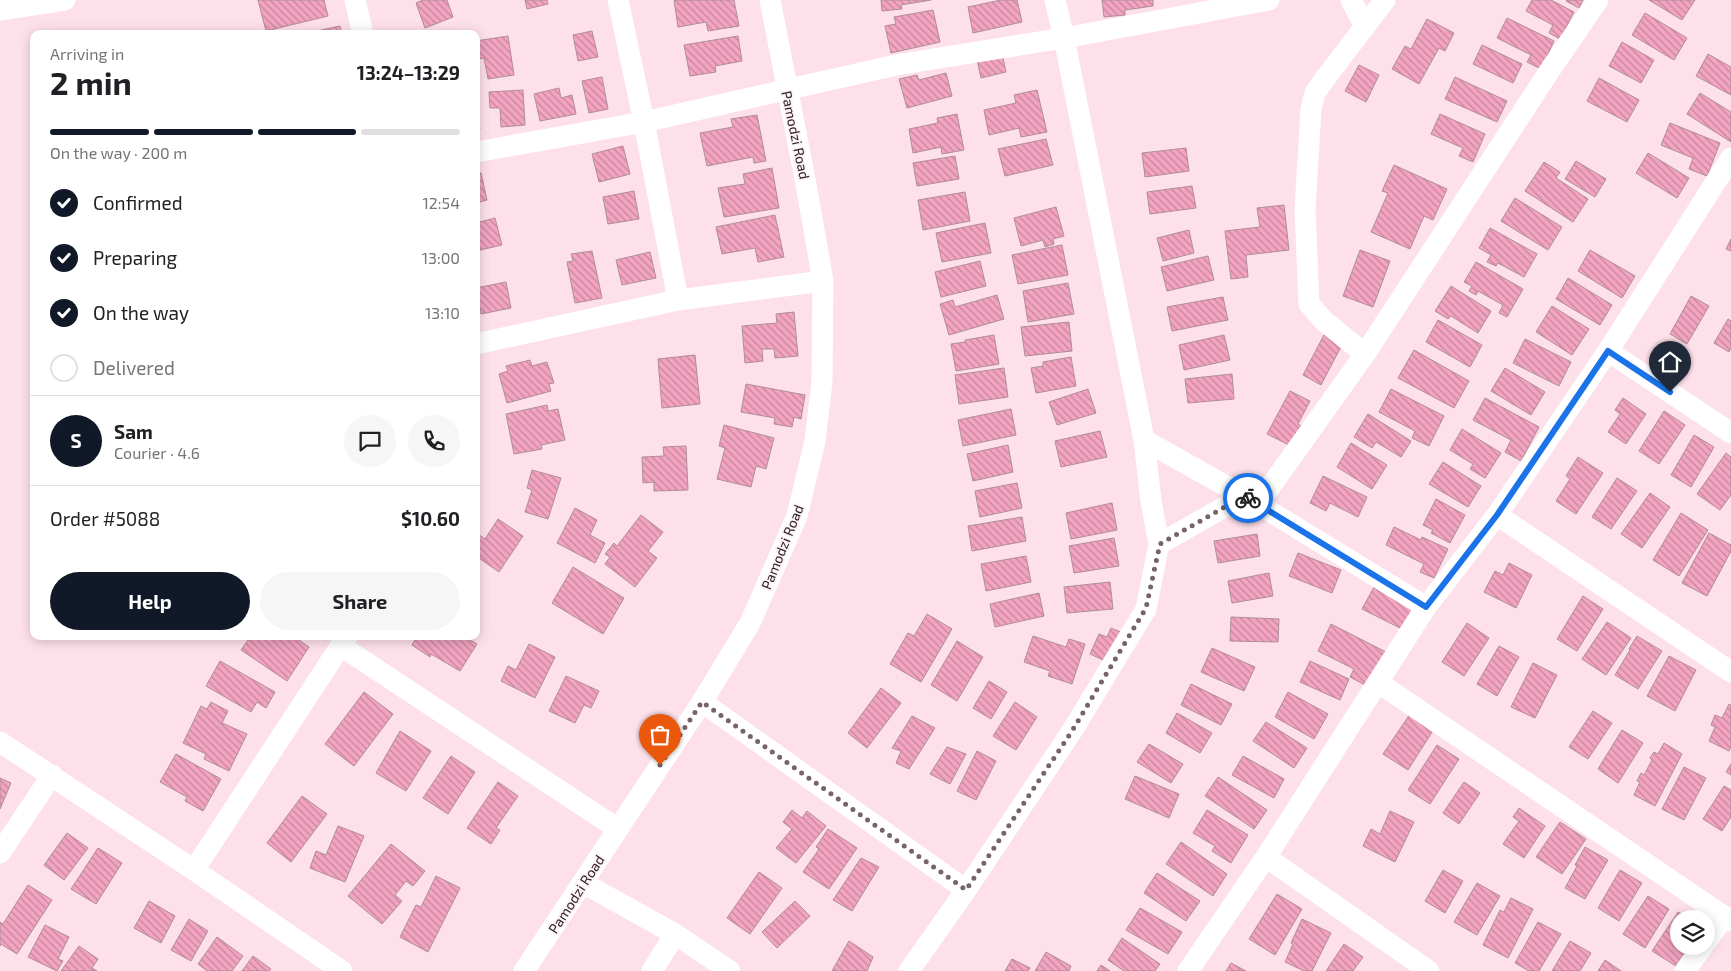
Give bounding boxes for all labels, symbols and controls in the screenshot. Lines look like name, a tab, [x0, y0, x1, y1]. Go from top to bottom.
text: Arriving in	[50, 44, 124, 63]
text: 13:24–13:29	[357, 61, 460, 84]
text: 2 min	[50, 63, 132, 101]
street label: Pamodzi Road	[778, 89, 814, 181]
text: On the way · 200 m	[50, 143, 187, 162]
icon: check	[50, 189, 78, 217]
text: Confirmed	[93, 191, 183, 214]
text: 12:54	[422, 193, 460, 212]
icon: check	[50, 244, 78, 272]
text: Preparing	[93, 246, 177, 269]
text: 13:00	[422, 248, 460, 267]
icon: check	[50, 299, 78, 327]
text: On the way	[93, 301, 189, 324]
text: 13:10	[425, 303, 460, 322]
pin	[1649, 341, 1691, 392]
icon: home	[1656, 348, 1684, 376]
text: Delivered	[93, 356, 175, 379]
button: chat	[344, 415, 396, 467]
button: phone	[408, 415, 460, 467]
text: Sam	[114, 420, 153, 443]
text: S	[70, 429, 82, 452]
text: Courier · 4.6	[114, 443, 200, 462]
courier	[1223, 473, 1273, 523]
icon: bike	[1234, 484, 1262, 512]
street label: Pamodzi Road	[757, 502, 807, 592]
text: Order #5088	[50, 507, 160, 530]
text: $10.60	[401, 507, 460, 530]
button: Help	[50, 572, 250, 630]
button: Share	[260, 572, 460, 630]
pin	[639, 714, 681, 765]
icon: bag	[646, 721, 674, 749]
street label: Pamodzi Road	[544, 852, 608, 936]
map controls	[1670, 910, 1715, 955]
button: layers	[1670, 910, 1715, 955]

